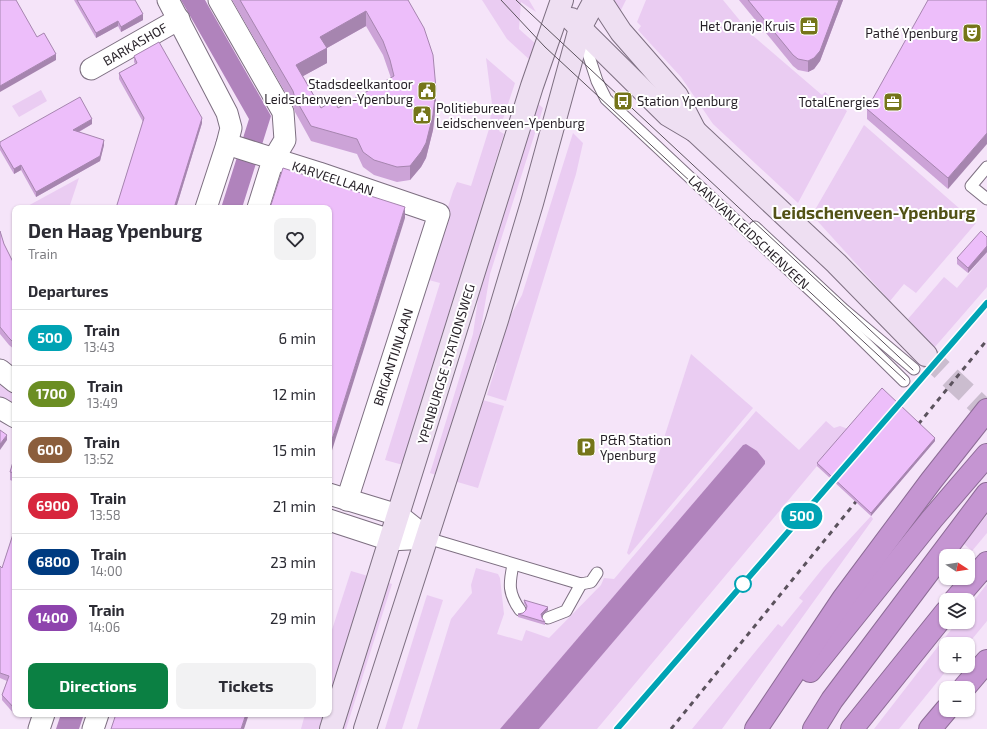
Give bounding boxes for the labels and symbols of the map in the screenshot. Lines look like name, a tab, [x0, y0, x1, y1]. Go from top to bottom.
office icon: Het Oranje Kruis	[798, 15, 820, 37]
place label: Het Oranje Kruis	[700, 18, 795, 34]
street label: BARKASHOF	[100, 19, 170, 69]
theatre icon: Pathé Ypenburg	[961, 22, 983, 44]
place label: Pathé Ypenburg	[865, 25, 958, 41]
place label: Stadsdeelkantoor Leidschenveen-Ypenburg	[264, 76, 413, 107]
public building icon: Stadsdeelkantoor Leidschenveen-Ypenburg	[416, 80, 438, 102]
bus stop icon: Station Ypenburg	[612, 90, 634, 112]
office icon: TotalEnergies	[882, 91, 904, 113]
place label: Station Ypenburg	[637, 93, 738, 109]
place label: TotalEnergies	[799, 94, 879, 110]
place label: Politiebureau Leidschenveen-Ypenburg	[436, 100, 585, 131]
public building icon: Politiebureau Leidschenveen-Ypenburg	[411, 104, 433, 126]
street label: KARVEELLAAN	[290, 157, 376, 199]
street label: LAAN VAN LEIDSCHENVEEN	[685, 172, 813, 292]
district label: Leidschenveen-Ypenburg	[773, 202, 976, 222]
street label: YPENBURGSE STATIONSWEG	[414, 282, 478, 446]
street label: BRIGANTIJNLAAN	[370, 306, 416, 408]
place label: P&R Station Ypenburg	[600, 432, 671, 463]
parking icon: P&R Station Ypenburg	[575, 436, 597, 458]
line badge: 500	[779, 503, 825, 529]
north arrow	[939, 549, 975, 585]
unlabelled marker	[734, 575, 752, 593]

